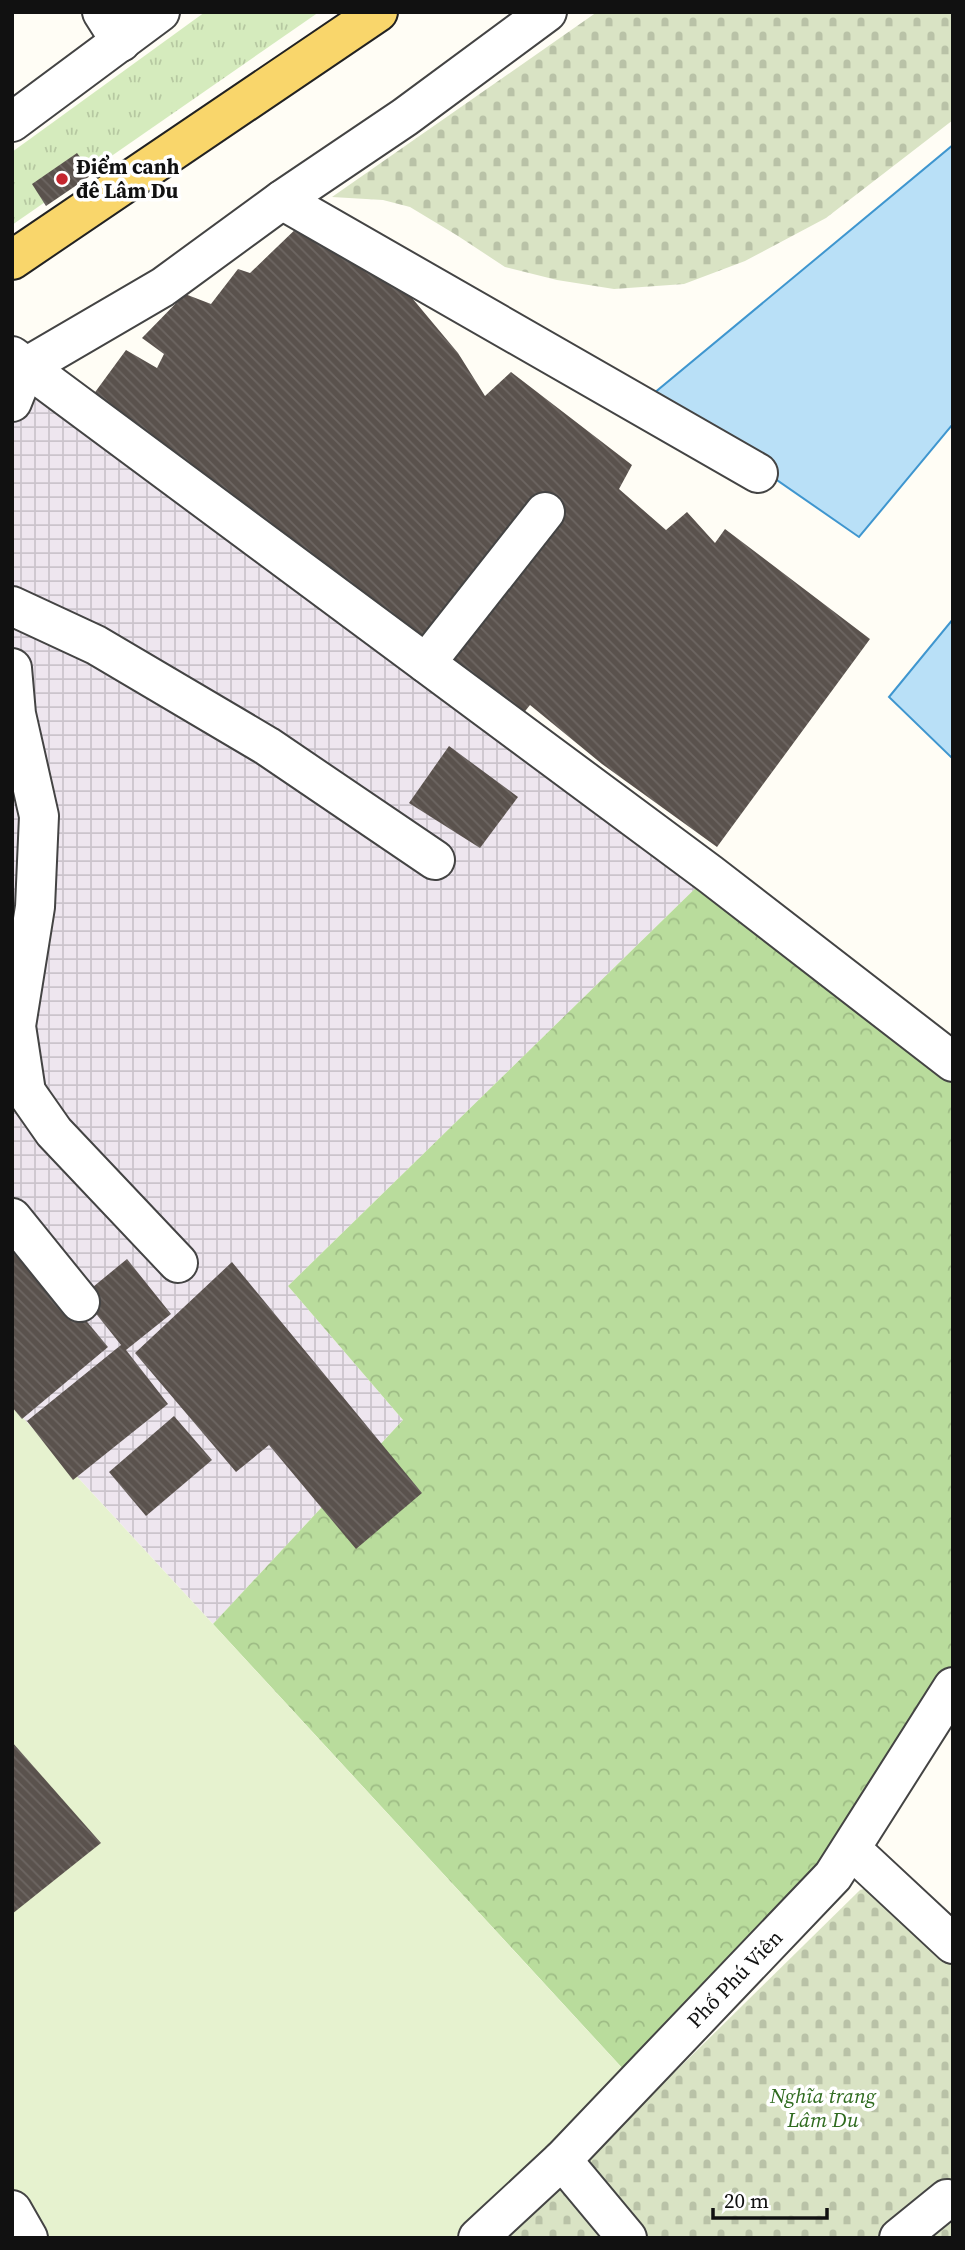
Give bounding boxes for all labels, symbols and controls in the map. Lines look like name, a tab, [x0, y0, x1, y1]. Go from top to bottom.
place label: Điểm canh đê Lâm Du	[76, 152, 180, 205]
marker: Điểm canh đê Lâm Du	[54, 171, 70, 187]
street label: Phố Phú Viên	[680, 1923, 789, 2034]
park label: Nghĩa trang Lâm Du	[769, 2081, 877, 2134]
scale bar	[713, 2176, 827, 2220]
text: 20 m	[724, 2186, 769, 2215]

